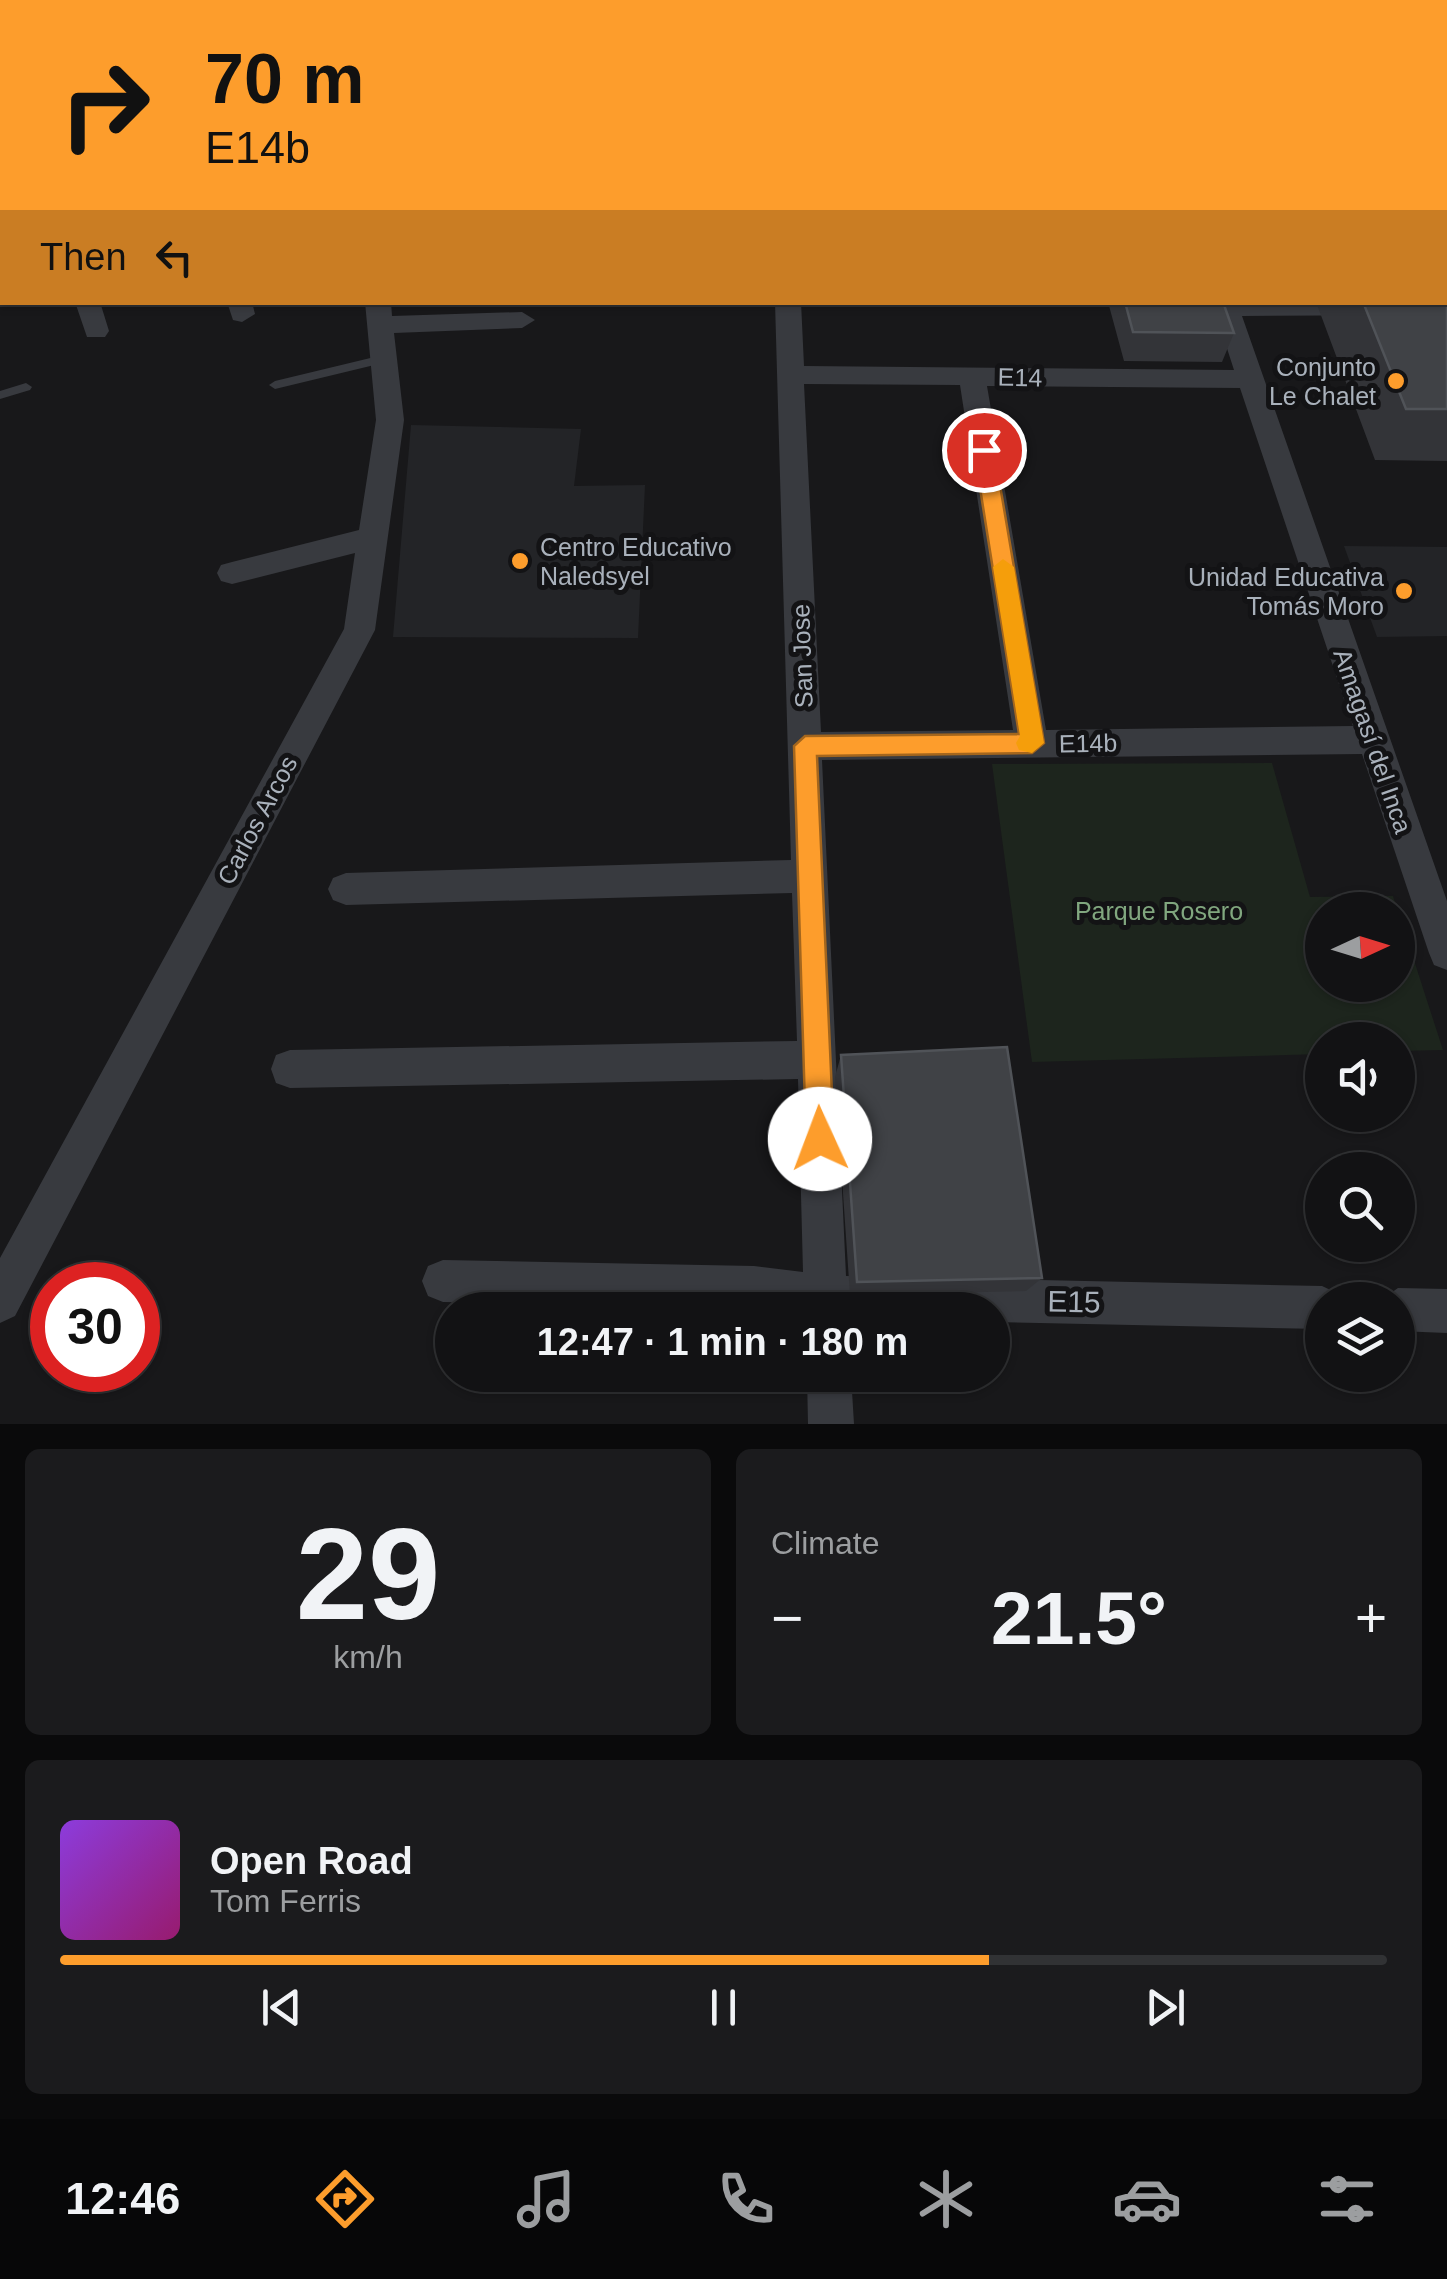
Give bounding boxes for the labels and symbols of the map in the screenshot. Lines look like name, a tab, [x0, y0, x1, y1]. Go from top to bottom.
place label: Conjunto Le Chalet	[1269, 353, 1376, 410]
street label: E14	[998, 363, 1043, 391]
marker: Conjunto Le Chalet	[1385, 370, 1407, 392]
pin	[942, 408, 1027, 493]
place label: Centro Educativo Naledsyel	[540, 533, 732, 590]
marker: Centro Educativo Naledsyel	[509, 550, 531, 572]
place label: Unidad Educativa Tomás Moro	[1188, 563, 1384, 620]
marker: Unidad Educativa Tomás Moro	[1393, 580, 1415, 602]
street label: San Jose	[786, 603, 818, 709]
street label: Amagasí del Inca	[1328, 645, 1418, 837]
street label: E14b	[1059, 728, 1117, 758]
street label: Carlos Arcos	[211, 751, 303, 889]
north arrow	[1305, 892, 1415, 1002]
park label: Parque Rosero	[1075, 897, 1243, 925]
position arrow	[768, 1087, 872, 1191]
speed limit sign: 30	[30, 1262, 160, 1392]
street label: E15	[1047, 1285, 1101, 1318]

